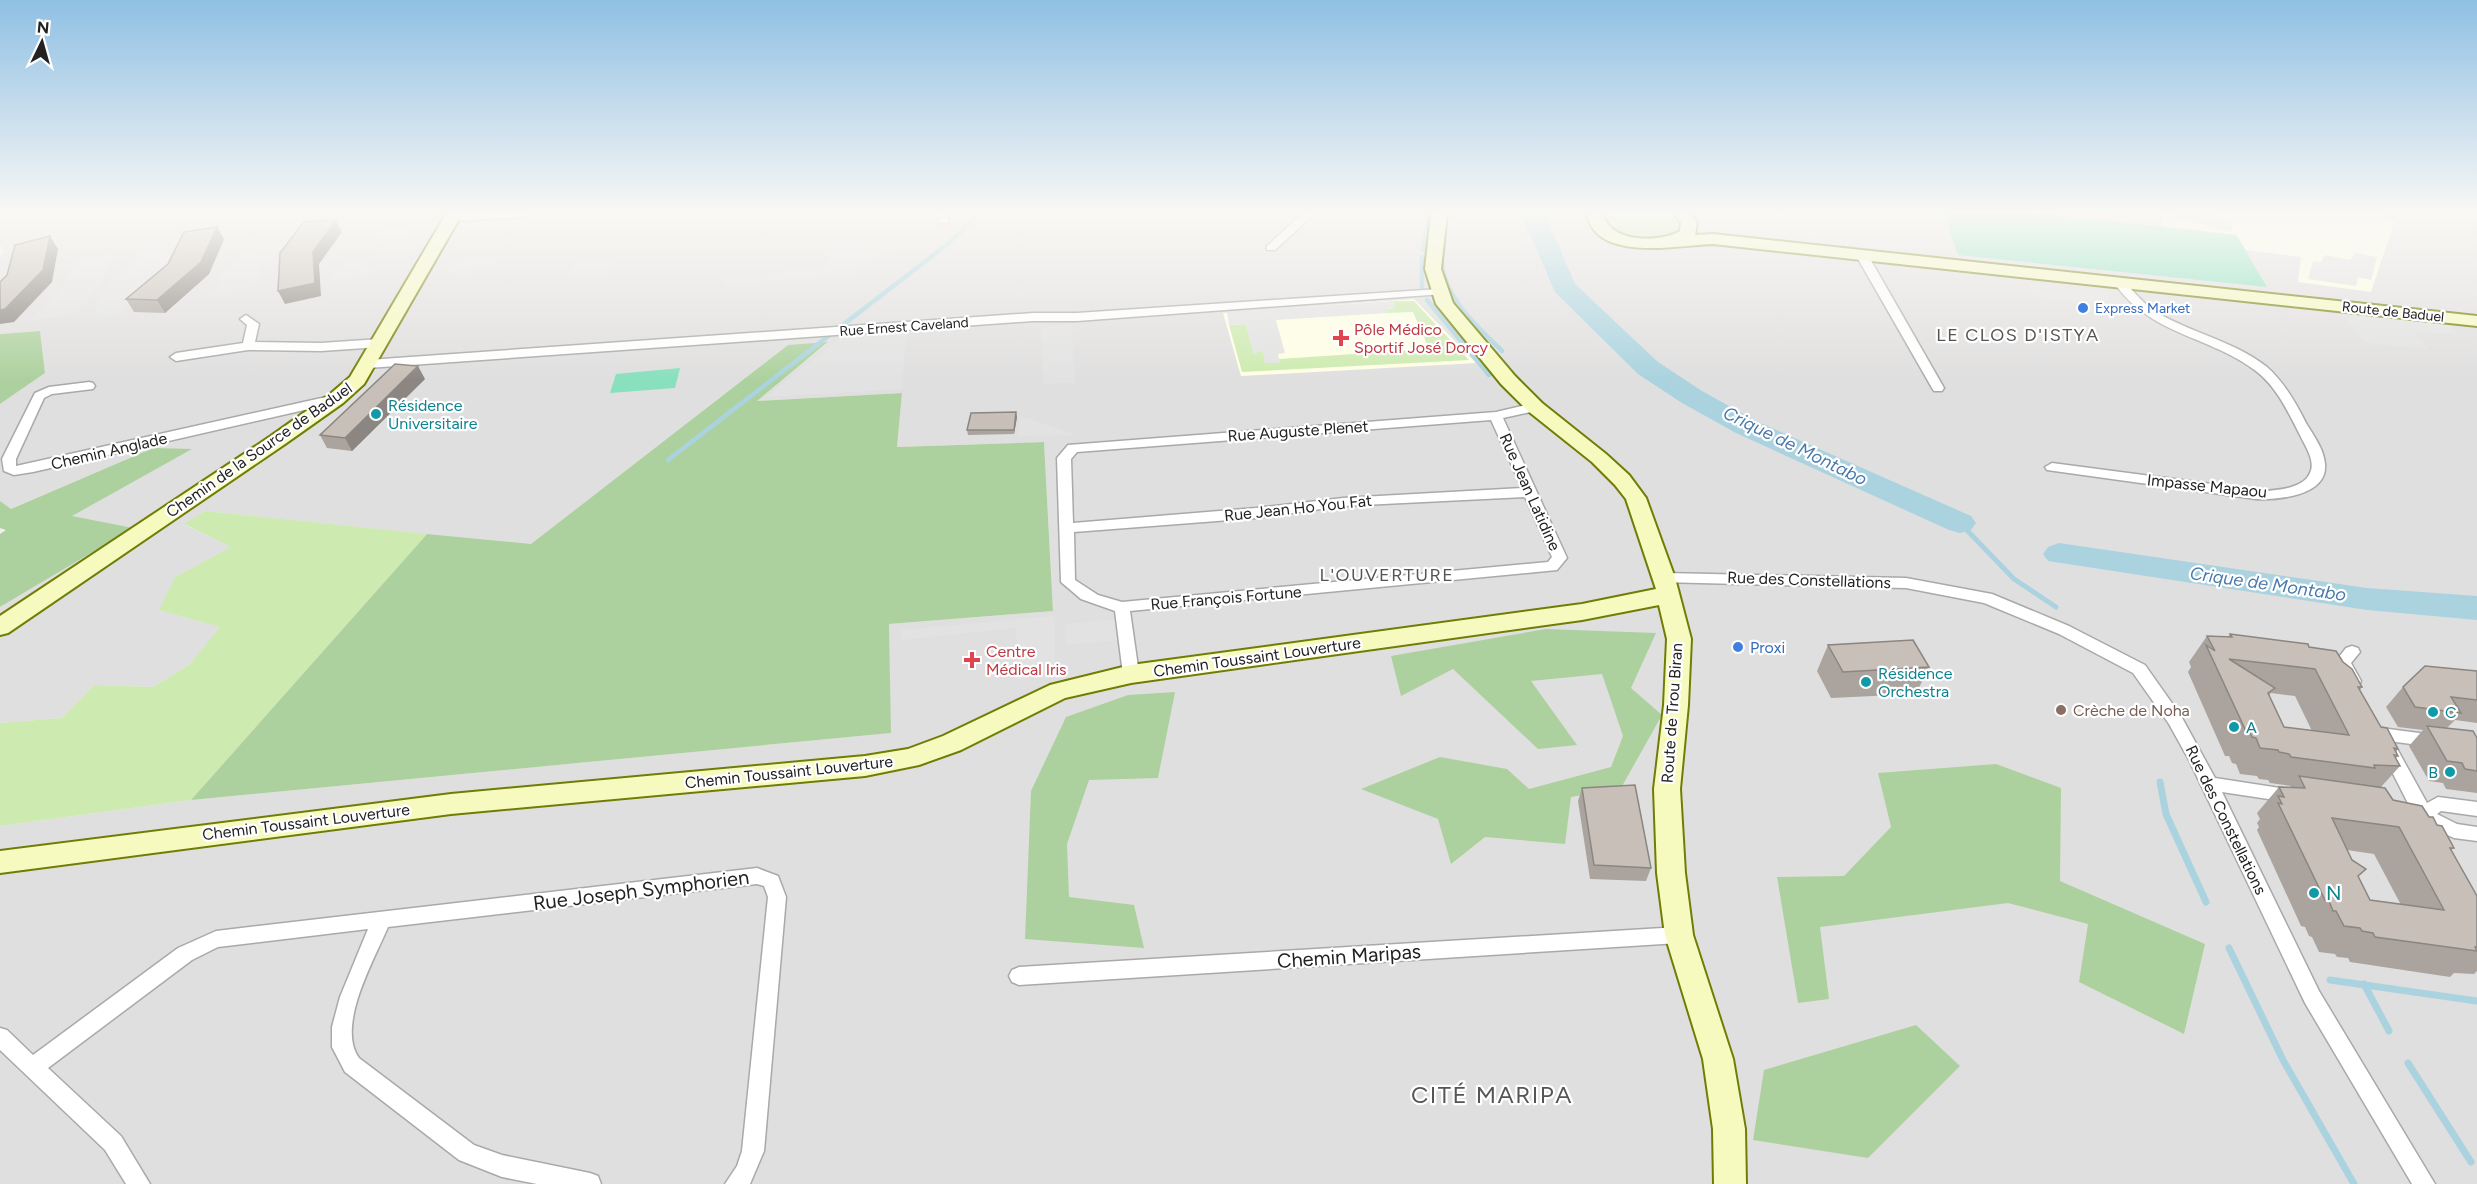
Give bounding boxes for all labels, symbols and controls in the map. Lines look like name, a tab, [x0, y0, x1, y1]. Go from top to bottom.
north arrow	[12, 12, 72, 72]
text: N	[36, 18, 50, 38]
street label: Route de Baduel	[2341, 298, 2445, 326]
place label: Express Market	[2095, 300, 2190, 317]
marker: Express Market	[2076, 301, 2090, 315]
street label: Rue Ernest Caveland	[839, 314, 969, 340]
place label: Pôle Médico Sportif José Dorcy	[1354, 320, 1488, 357]
district label: LE CLOS D'ISTYA	[1936, 324, 2100, 346]
marker: Pôle Médico Sportif José Dorcy	[1332, 329, 1350, 347]
street label: Chemin de la Source de Baduel	[162, 378, 356, 522]
place label: Résidence Universitaire	[388, 396, 478, 433]
water label: Crique de Montabo	[1719, 402, 1871, 490]
marker: Résidence Universitaire	[369, 407, 383, 421]
street label: Rue Auguste Plenet	[1227, 417, 1369, 445]
street label: Chemin Anglade	[49, 428, 169, 474]
street label: Rue Jean Latidine	[1496, 430, 1565, 554]
street label: Impasse Mapaou	[2146, 470, 2268, 502]
street label: Rue Jean Ho You Fat	[1223, 491, 1373, 525]
water label: Crique de Montabo	[2189, 562, 2347, 606]
district label: L'OUVERTURE	[1320, 564, 1454, 586]
street label: Rue des Constellations	[1727, 568, 1891, 592]
street label: Rue François Fortune	[1150, 582, 1303, 614]
street label: Chemin Toussaint Louverture	[1152, 633, 1362, 681]
place label: Proxi	[1750, 638, 1785, 657]
marker: Proxi	[1731, 640, 1745, 654]
place label: Centre Médical Iris	[986, 642, 1067, 679]
street label: Route de Trou Biran	[1658, 642, 1686, 784]
marker: Centre Médical Iris	[963, 651, 981, 669]
place label: Résidence Orchestra	[1878, 664, 1953, 701]
marker: Résidence Orchestra	[1859, 675, 1873, 689]
place label: Crèche de Noha	[2073, 701, 2190, 720]
marker: Crèche de Noha	[2054, 703, 2068, 717]
place label: C	[2445, 703, 2457, 722]
marker: C	[2426, 705, 2440, 719]
place label: A	[2246, 718, 2257, 737]
marker: A	[2227, 720, 2241, 734]
street label: Rue des Constellations	[2182, 742, 2270, 898]
street label: Chemin Toussaint Louverture	[684, 752, 894, 792]
place label: B	[2428, 763, 2438, 782]
marker: B	[2443, 765, 2457, 779]
street label: Chemin Toussaint Louverture	[201, 800, 411, 844]
street label: Rue Joseph Symphorien	[532, 865, 750, 915]
place label: N	[2326, 881, 2341, 905]
marker: N	[2307, 886, 2321, 900]
street label: Chemin Maripas	[1276, 939, 1422, 973]
district label: CITÉ MARIPA	[1411, 1080, 1573, 1109]

